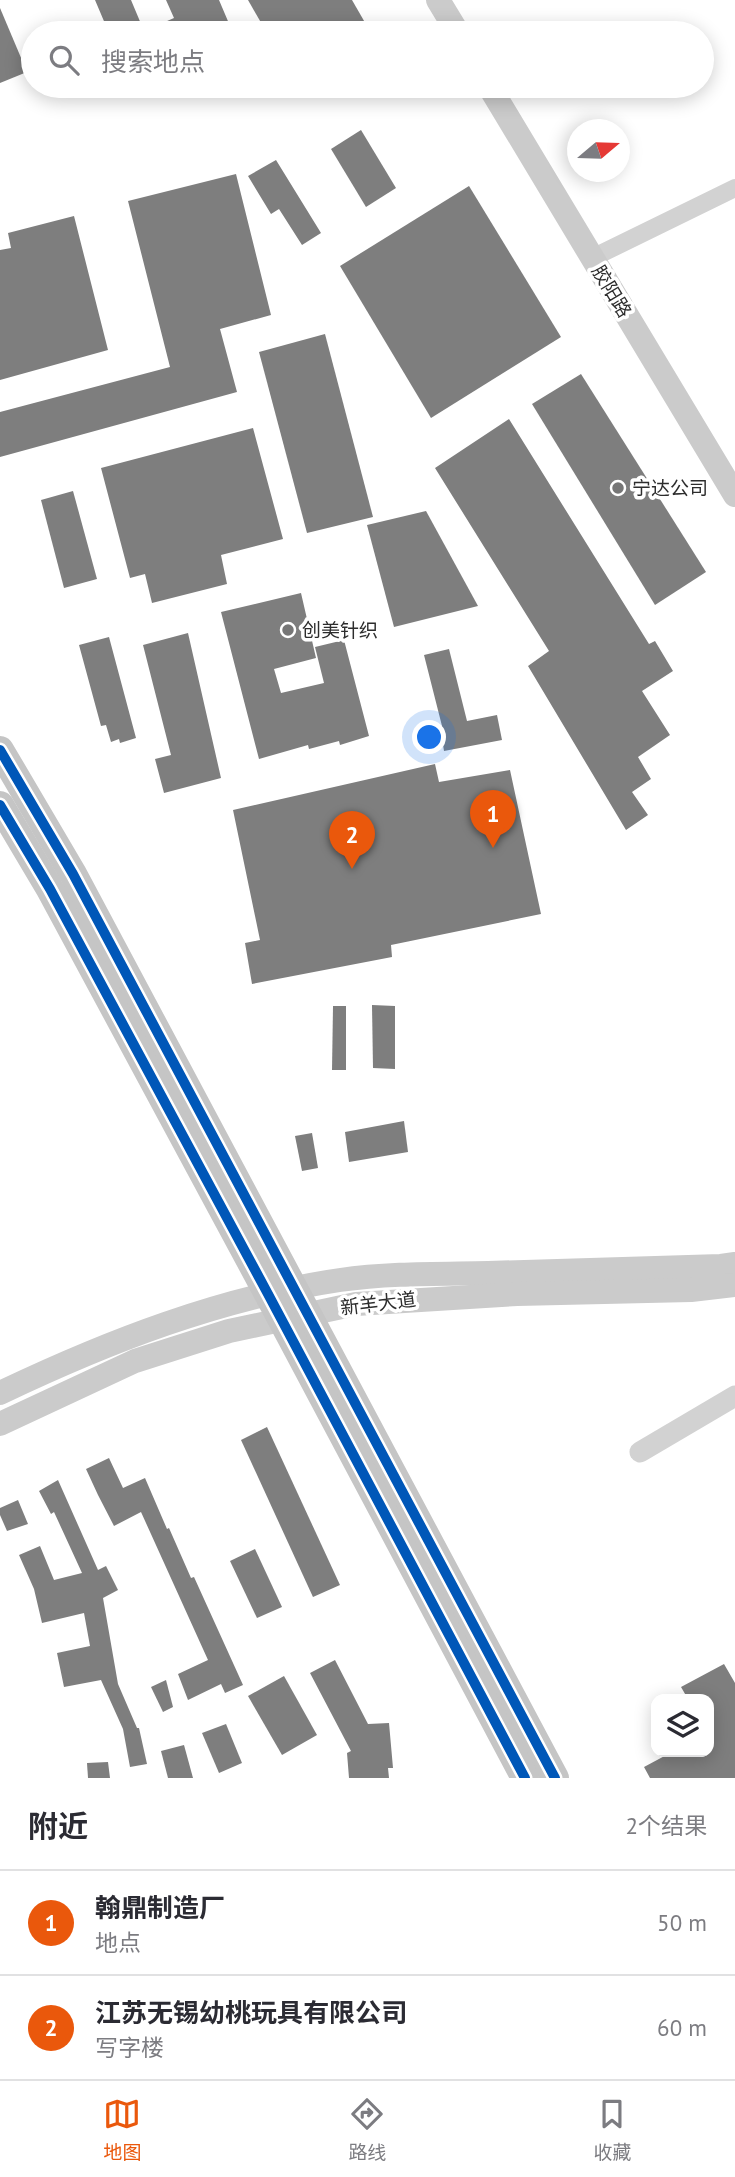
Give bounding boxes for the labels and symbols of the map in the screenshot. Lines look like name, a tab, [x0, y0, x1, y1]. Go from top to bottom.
north arrow	[567, 119, 630, 182]
street label: 胶阳路	[587, 260, 637, 322]
place label: 宁达公司	[632, 476, 708, 500]
marker: 宁达公司	[610, 480, 626, 496]
place label: 创美针织	[302, 618, 378, 642]
marker: 创美针织	[280, 622, 296, 638]
your location	[412, 720, 446, 754]
pin: 1	[470, 790, 516, 848]
pin: 2	[329, 811, 375, 869]
street label: 新羊大道	[339, 1286, 417, 1320]

